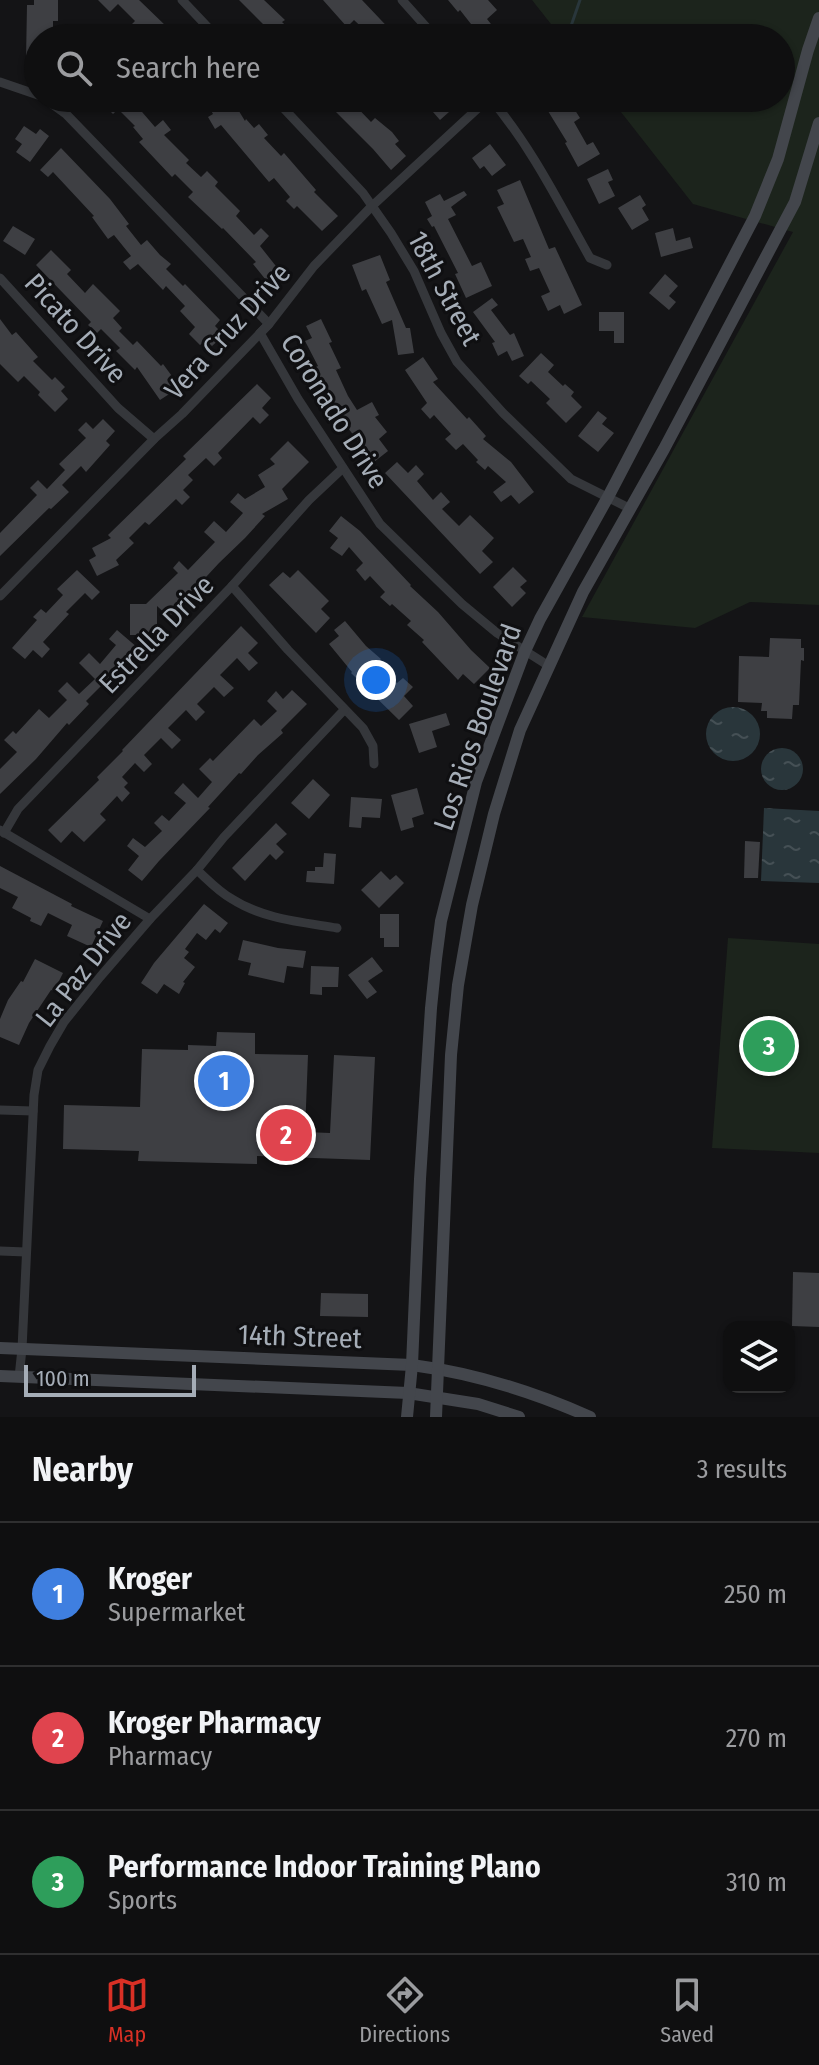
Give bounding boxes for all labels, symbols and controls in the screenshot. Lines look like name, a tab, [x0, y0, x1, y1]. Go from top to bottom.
search box	[24, 24, 795, 112]
icon: search	[52, 46, 96, 90]
text: Search here	[116, 50, 261, 86]
street label: 18th Street	[401, 226, 489, 352]
street label: Vera Cruz Drive	[158, 256, 297, 406]
street label: Picato Drive	[18, 267, 134, 390]
street label: Coronado Drive	[274, 328, 395, 495]
street label: Estrella Drive	[92, 569, 221, 700]
street label: Los Rios Boulevard	[427, 620, 528, 835]
your location	[356, 660, 396, 700]
street label: La Paz Drive	[28, 905, 138, 1033]
pin: 3	[743, 1016, 795, 1076]
pin: 1	[198, 1051, 250, 1111]
pin: 2	[260, 1105, 312, 1165]
street label: 14th Street	[238, 1318, 363, 1355]
map controls	[723, 1321, 795, 1393]
button: layers	[723, 1321, 795, 1393]
scale bar	[24, 1361, 196, 1397]
text: 100 m	[36, 1365, 90, 1392]
text: Nearby	[32, 1449, 133, 1490]
text: 3 results	[697, 1454, 787, 1485]
text: Kroger	[108, 1561, 192, 1597]
text: 1	[53, 1579, 64, 1610]
text: 250 m	[724, 1579, 787, 1610]
text: Supermarket	[108, 1597, 245, 1628]
text: Kroger Pharmacy	[108, 1705, 321, 1741]
text: 2	[52, 1723, 64, 1754]
text: 270 m	[726, 1723, 787, 1754]
text: Pharmacy	[108, 1741, 212, 1772]
text: Performance Indoor Training Plano	[108, 1849, 541, 1885]
text: 3	[52, 1867, 64, 1898]
text: 310 m	[726, 1867, 787, 1898]
text: Sports	[108, 1885, 177, 1916]
tab: Map	[105, 1973, 149, 2048]
tab: Directions	[359, 1973, 450, 2048]
tab: Saved	[660, 1973, 714, 2048]

